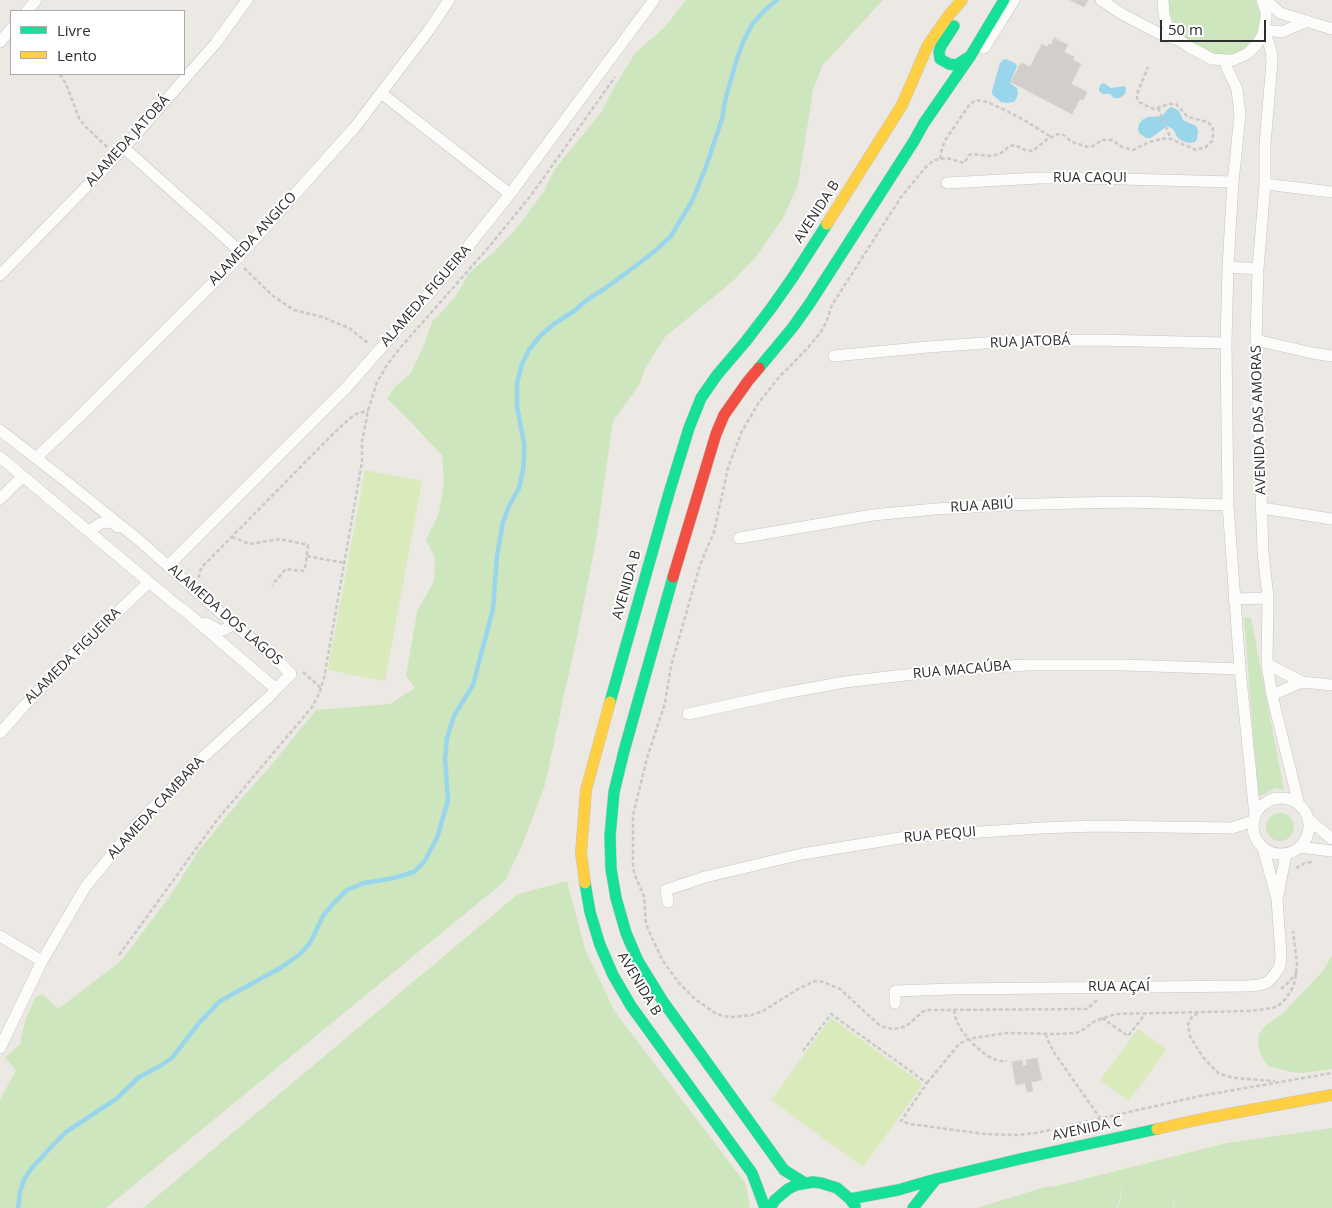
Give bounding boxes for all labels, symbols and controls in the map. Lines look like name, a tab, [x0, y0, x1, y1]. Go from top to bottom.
legend	[10, 10, 185, 75]
scale bar	[1162, 10, 1268, 42]
text: 50 m	[1168, 19, 1203, 39]
text: Livre	[57, 20, 91, 40]
text: Lento	[57, 45, 97, 65]
street label: ALAMEDA JATOBÁ	[83, 92, 173, 190]
street label: RUA CAQUI	[1053, 170, 1127, 186]
street label: AVENIDA B	[791, 178, 843, 246]
street label: ALAMEDA ANGICO	[206, 189, 300, 289]
street label: ALAMEDA FIGUEIRA	[377, 242, 475, 350]
street label: RUA JATOBÁ	[990, 332, 1070, 352]
street label: AVENIDA DAS AMORAS	[1248, 345, 1270, 495]
street label: RUA ABIÚ	[950, 496, 1014, 516]
street label: AVENIDA B	[609, 549, 645, 621]
street label: ALAMEDA DOS LAGOS	[165, 561, 285, 669]
street label: ALAMEDA FIGUEIRA	[22, 605, 124, 707]
street label: RUA MACAÚBA	[912, 657, 1012, 683]
street label: ALAMEDA CAMBARA	[104, 753, 208, 863]
street label: RUA PEQUI	[903, 823, 977, 847]
street label: AVENIDA B	[613, 949, 665, 1019]
street label: RUA AÇAÍ	[1088, 979, 1150, 995]
street label: AVENIDA C	[1051, 1113, 1123, 1145]

